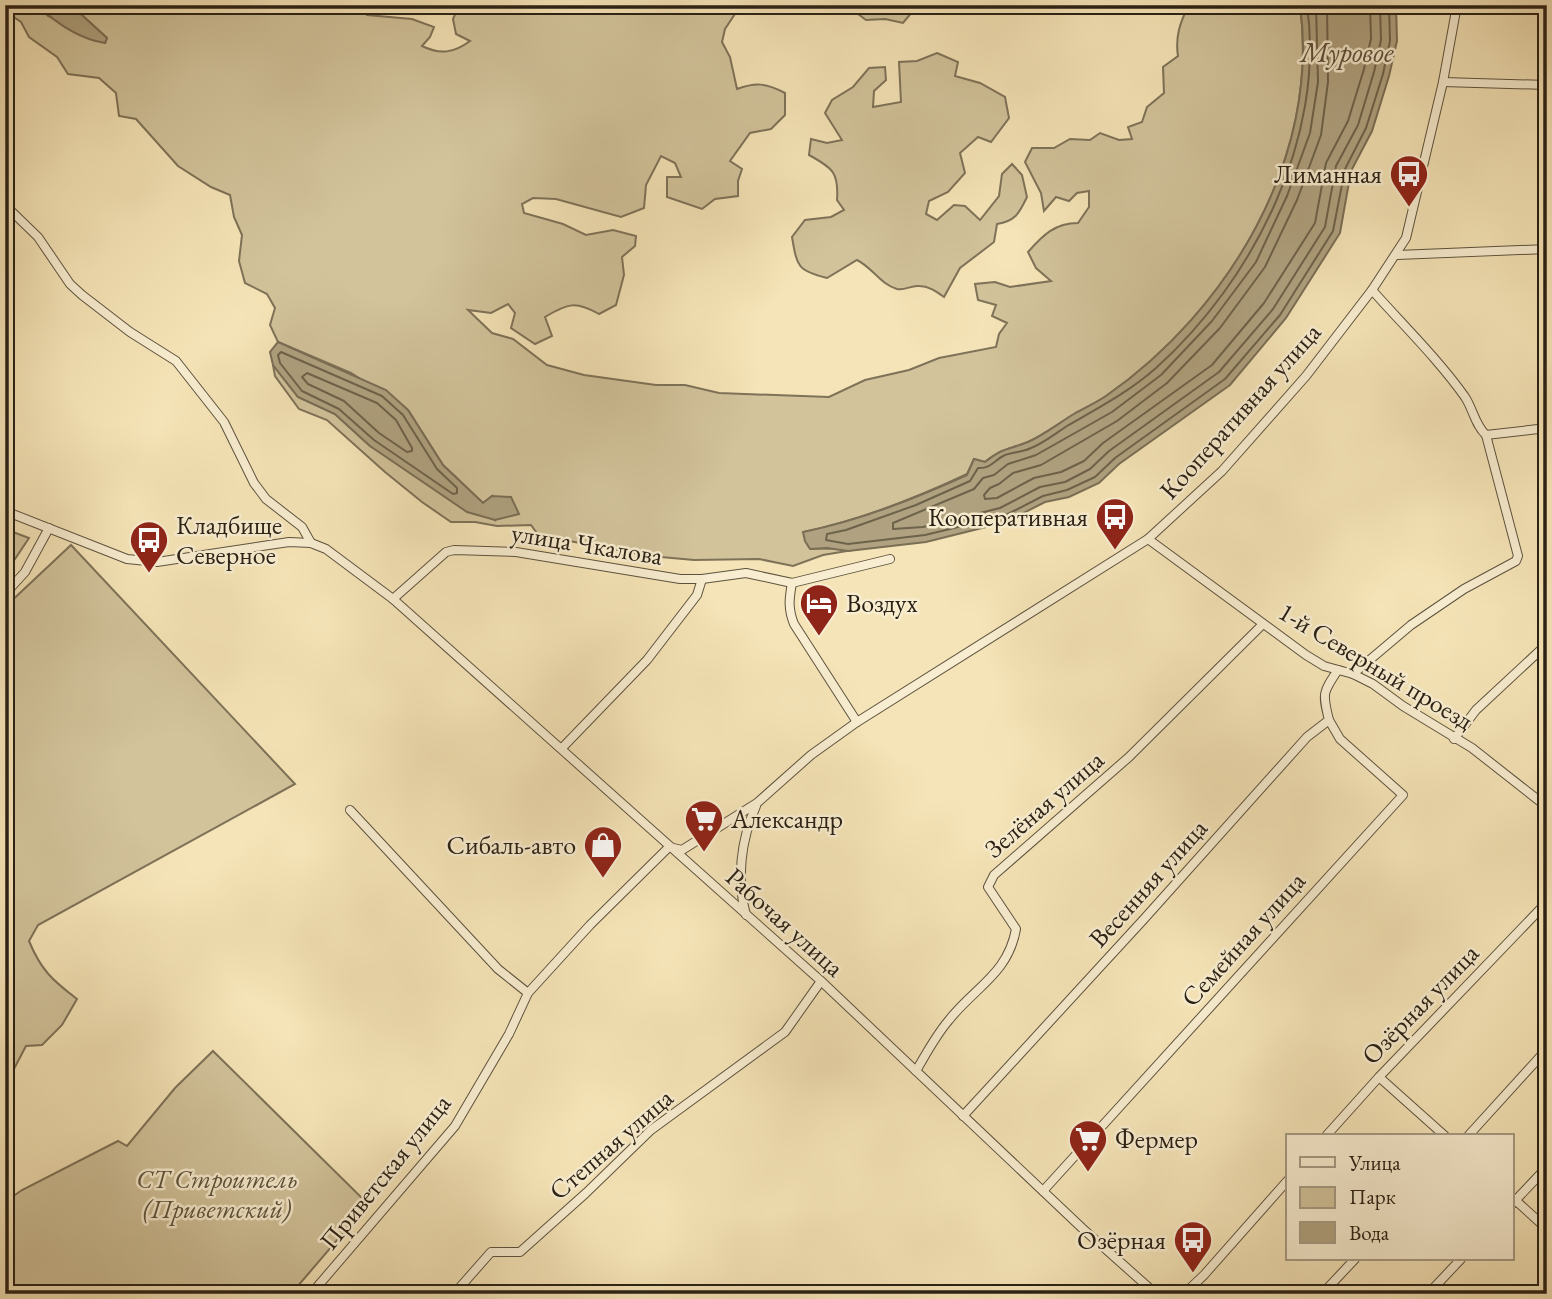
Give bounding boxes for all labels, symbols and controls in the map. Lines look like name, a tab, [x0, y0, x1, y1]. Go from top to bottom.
water label: Муровое	[1299, 34, 1394, 70]
bus stop icon: Лиманная	[1388, 153, 1430, 208]
place label: Лиманная	[1274, 157, 1382, 191]
street label: Кооперативная улица	[1152, 315, 1329, 506]
bus stop icon: Кооперативная	[1094, 496, 1136, 551]
place label: Кооперативная	[928, 500, 1088, 534]
place label: Кладбище Северное	[176, 508, 282, 572]
street label: улица Чкалова	[509, 515, 666, 573]
bus stop icon: Кладбище Северное	[128, 519, 170, 574]
hotel icon: Воздух	[798, 582, 840, 637]
place label: Воздух	[846, 586, 919, 620]
street label: 1-й Северный проезд	[1272, 594, 1480, 738]
street label: Зелёная улица	[977, 742, 1111, 865]
supermarket icon: Александр	[683, 798, 725, 853]
place label: Александр	[730, 802, 843, 836]
street label: Весенняя улица	[1081, 811, 1215, 954]
shop icon: Сибаль-авто	[582, 824, 624, 879]
place label: Сибаль-авто	[447, 828, 576, 862]
street label: Рабочая улица	[719, 860, 852, 984]
street label: Семейная улица	[1173, 864, 1313, 1014]
street label: Озёрная улица	[1354, 936, 1486, 1072]
street label: Степная улица	[542, 1080, 681, 1207]
street label: Приветская улица	[312, 1087, 459, 1257]
supermarket icon: Фермер	[1067, 1118, 1109, 1173]
place label: Фермер	[1115, 1122, 1198, 1156]
legend	[1286, 1134, 1514, 1260]
text: Улица	[1348, 1149, 1401, 1176]
park label: СТ Строитель (Приветский)	[136, 1162, 298, 1226]
text: Парк	[1349, 1183, 1396, 1210]
bus stop icon: Озёрная	[1172, 1219, 1214, 1274]
text: Вода	[1349, 1219, 1390, 1246]
place label: Озёрная	[1077, 1223, 1166, 1257]

